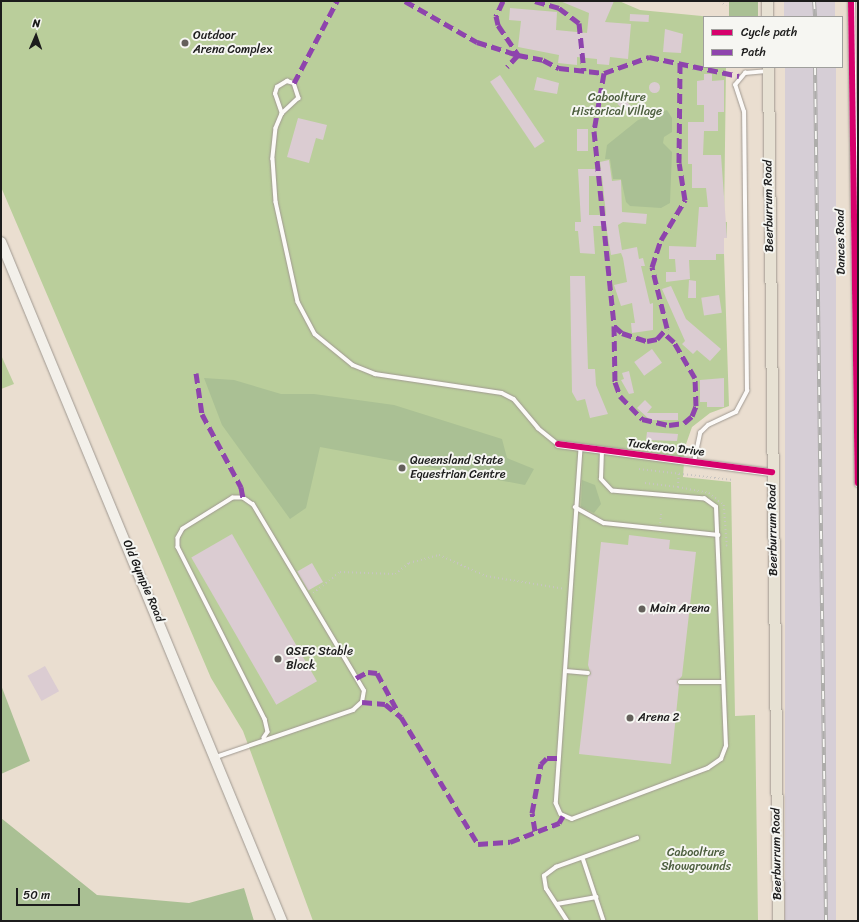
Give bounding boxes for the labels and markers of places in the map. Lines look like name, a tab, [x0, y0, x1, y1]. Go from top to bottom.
place label: Outdoor Arena Complex	[193, 29, 272, 57]
marker: Outdoor Arena Complex	[180, 38, 190, 48]
place label: Queensland State Equestrian Centre	[410, 454, 506, 482]
marker: Queensland State Equestrian Centre	[397, 463, 407, 473]
place label: Main Arena	[650, 602, 710, 616]
marker: Main Arena	[637, 604, 647, 614]
place label: QSEC Stable Block	[286, 645, 353, 673]
marker: QSEC Stable Block	[273, 654, 283, 664]
place label: Arena 2	[638, 711, 679, 725]
marker: Arena 2	[625, 713, 635, 723]

